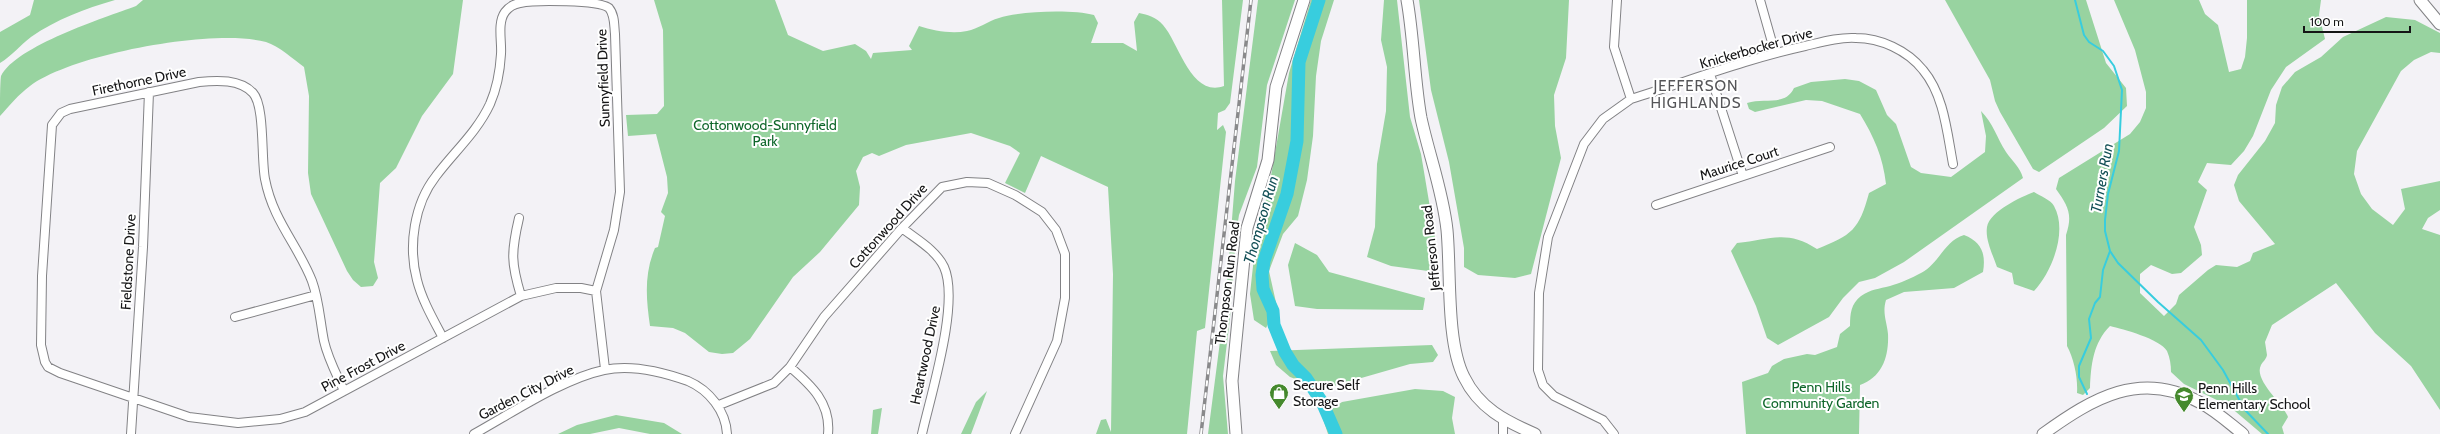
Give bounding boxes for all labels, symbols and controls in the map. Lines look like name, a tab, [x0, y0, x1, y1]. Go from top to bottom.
scale bar	[2304, 8, 2410, 34]
text: 100 m	[2310, 14, 2344, 29]
street label: Knickerbocker Drive	[1697, 23, 1815, 73]
street label: Sunnyfield Drive	[592, 29, 614, 127]
street label: Firethorne Drive	[90, 62, 188, 100]
district label: JEFFERSON HIGHLANDS	[1650, 77, 1742, 112]
park label: Cottonwood-Sunnyfield Park	[693, 116, 837, 150]
street label: Maurice Court	[1697, 142, 1781, 184]
water label: Turners Run	[2087, 142, 2117, 214]
water label: Thompson Run	[1240, 174, 1282, 266]
street label: Cottonwood Drive	[845, 180, 931, 272]
street label: Jefferson Road	[1418, 204, 1445, 293]
street label: Fieldstone Drive	[116, 214, 140, 310]
street label: Thompson Run Road	[1211, 220, 1243, 346]
street label: Heartwood Drive	[906, 304, 944, 406]
street label: Pine Frost Drive	[318, 336, 408, 396]
street label: Garden City Drive	[475, 360, 577, 424]
place label: Secure Self Storage	[1293, 376, 1360, 410]
park label: Penn Hills Community Garden	[1763, 378, 1880, 412]
place label: Penn Hills Elementary School	[2198, 379, 2311, 413]
shop icon: Secure Self Storage	[1268, 382, 1290, 410]
school or university icon: Penn Hills Elementary School	[2173, 385, 2195, 413]

